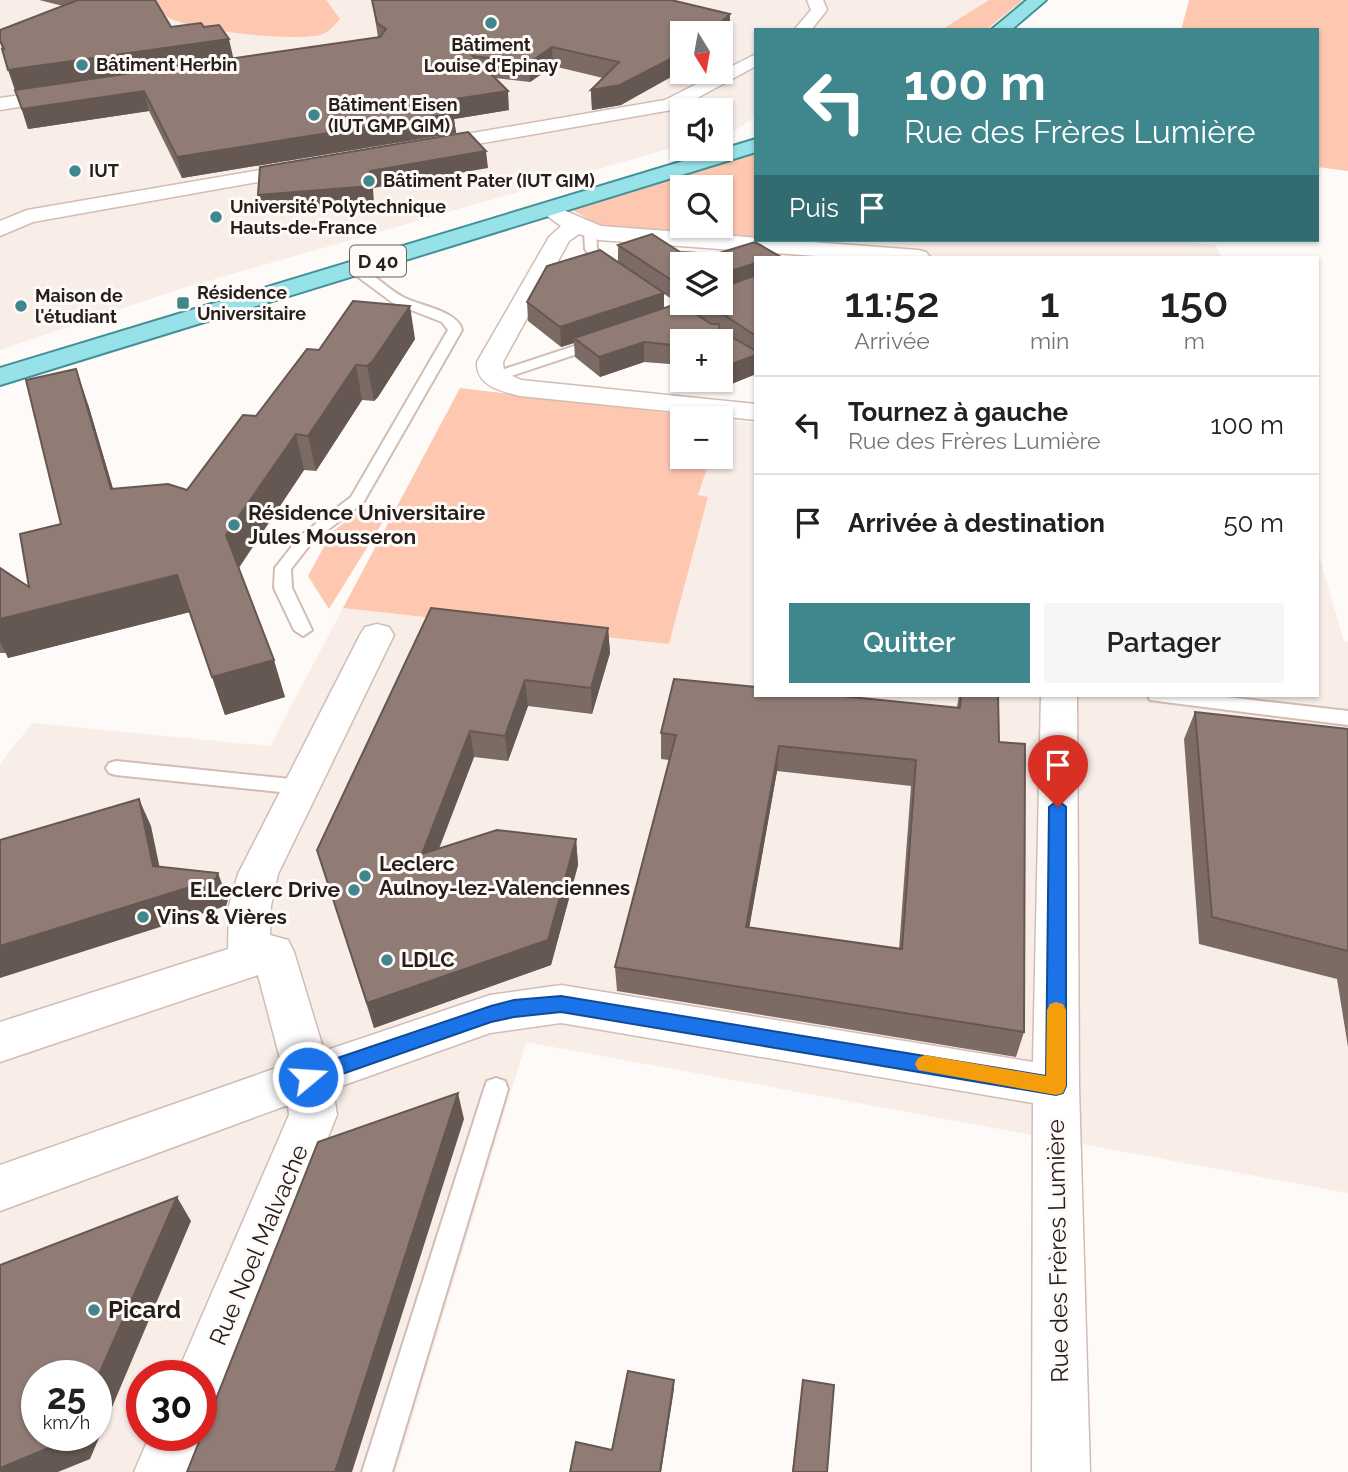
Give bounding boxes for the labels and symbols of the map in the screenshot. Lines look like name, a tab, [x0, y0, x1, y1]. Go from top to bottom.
marker: Bâtiment Louise d'Epinay	[483, 15, 499, 31]
north arrow	[670, 21, 733, 84]
place label: Bâtiment Louise d'Epinay	[424, 34, 558, 76]
place label: Bâtiment Herbin	[96, 54, 237, 75]
marker: Bâtiment Herbin	[74, 57, 90, 73]
place label: Bâtiment Eisen (IUT GMP GIM)	[328, 94, 458, 136]
marker: Bâtiment Eisen (IUT GMP GIM)	[306, 107, 322, 123]
place label: IUT	[89, 160, 119, 181]
marker: IUT	[67, 163, 83, 179]
place label: Bâtiment Pater (IUT GIM)	[383, 170, 595, 191]
marker: Bâtiment Pater (IUT GIM)	[361, 173, 377, 189]
place label: Université Polytechnique Hauts-de-France	[230, 196, 446, 238]
marker: Université Polytechnique Hauts-de-France	[208, 209, 224, 225]
road number: D 40	[350, 246, 406, 276]
place label: Résidence Universitaire	[197, 282, 306, 324]
place label: Maison de l'étudiant	[35, 285, 123, 327]
marker: Résidence Universitaire	[175, 295, 191, 311]
marker: Maison de l'étudiant	[13, 298, 29, 314]
place label: Résidence Universitaire Jules Mousseron	[248, 500, 486, 549]
marker: Résidence Universitaire Jules Mousseron	[226, 517, 242, 533]
pin	[1028, 735, 1088, 807]
place label: Leclerc Aulnoy-lez-Valenciennes	[379, 851, 630, 900]
marker: Leclerc Aulnoy-lez-Valenciennes	[357, 868, 373, 884]
place label: E.Leclerc Drive	[190, 877, 340, 902]
marker: E.Leclerc Drive	[346, 882, 362, 898]
place label: Vins & Vières	[157, 904, 287, 929]
marker: Vins & Vières	[135, 909, 151, 925]
place label: LDLC	[401, 947, 455, 972]
marker: LDLC	[379, 952, 395, 968]
position arrow	[271, 1040, 345, 1114]
street label: Rue des Frères Lumière	[1041, 1119, 1074, 1383]
street label: Rue Noel Malvache	[203, 1140, 314, 1350]
place label: Picard	[108, 1295, 181, 1324]
marker: Picard	[86, 1302, 102, 1318]
speed limit sign: 30	[126, 1360, 217, 1451]

